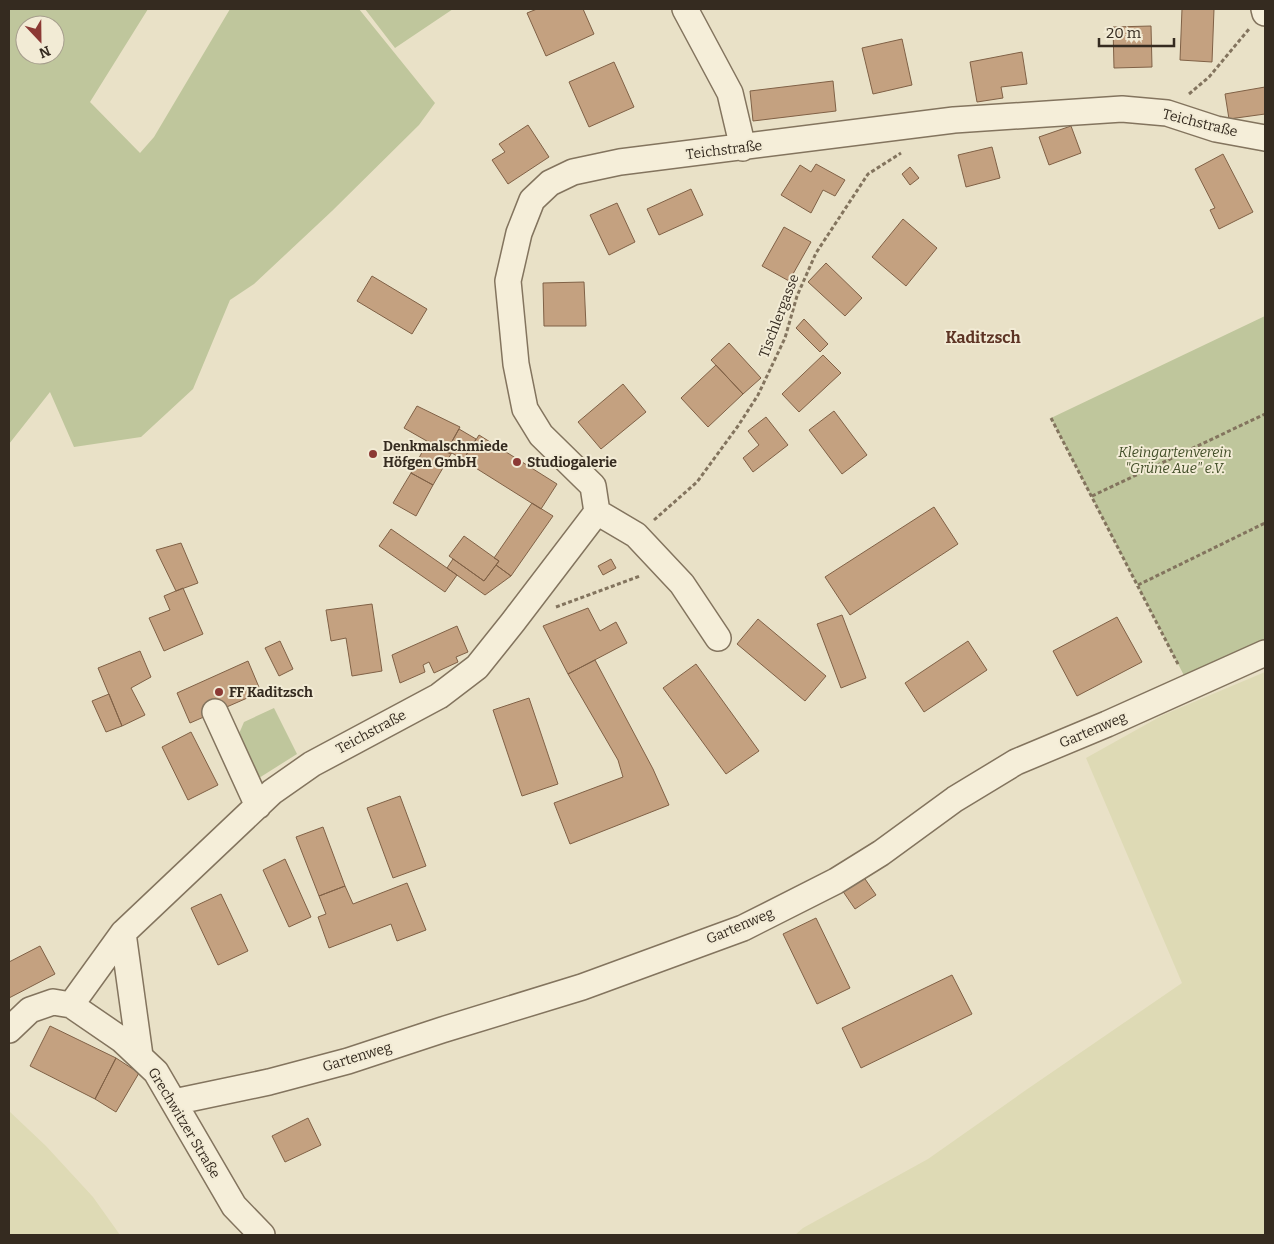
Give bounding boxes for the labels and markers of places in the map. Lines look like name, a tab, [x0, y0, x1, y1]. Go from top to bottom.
place label: Denkmalschmiede Höfgen GmbH	[383, 438, 508, 471]
marker: Denkmalschmiede Höfgen GmbH	[367, 448, 379, 460]
place label: Studiogalerie	[527, 454, 617, 471]
marker: Studiogalerie	[511, 456, 523, 468]
place label: FF Kaditzsch	[229, 684, 313, 701]
marker: FF Kaditzsch	[213, 686, 225, 698]

